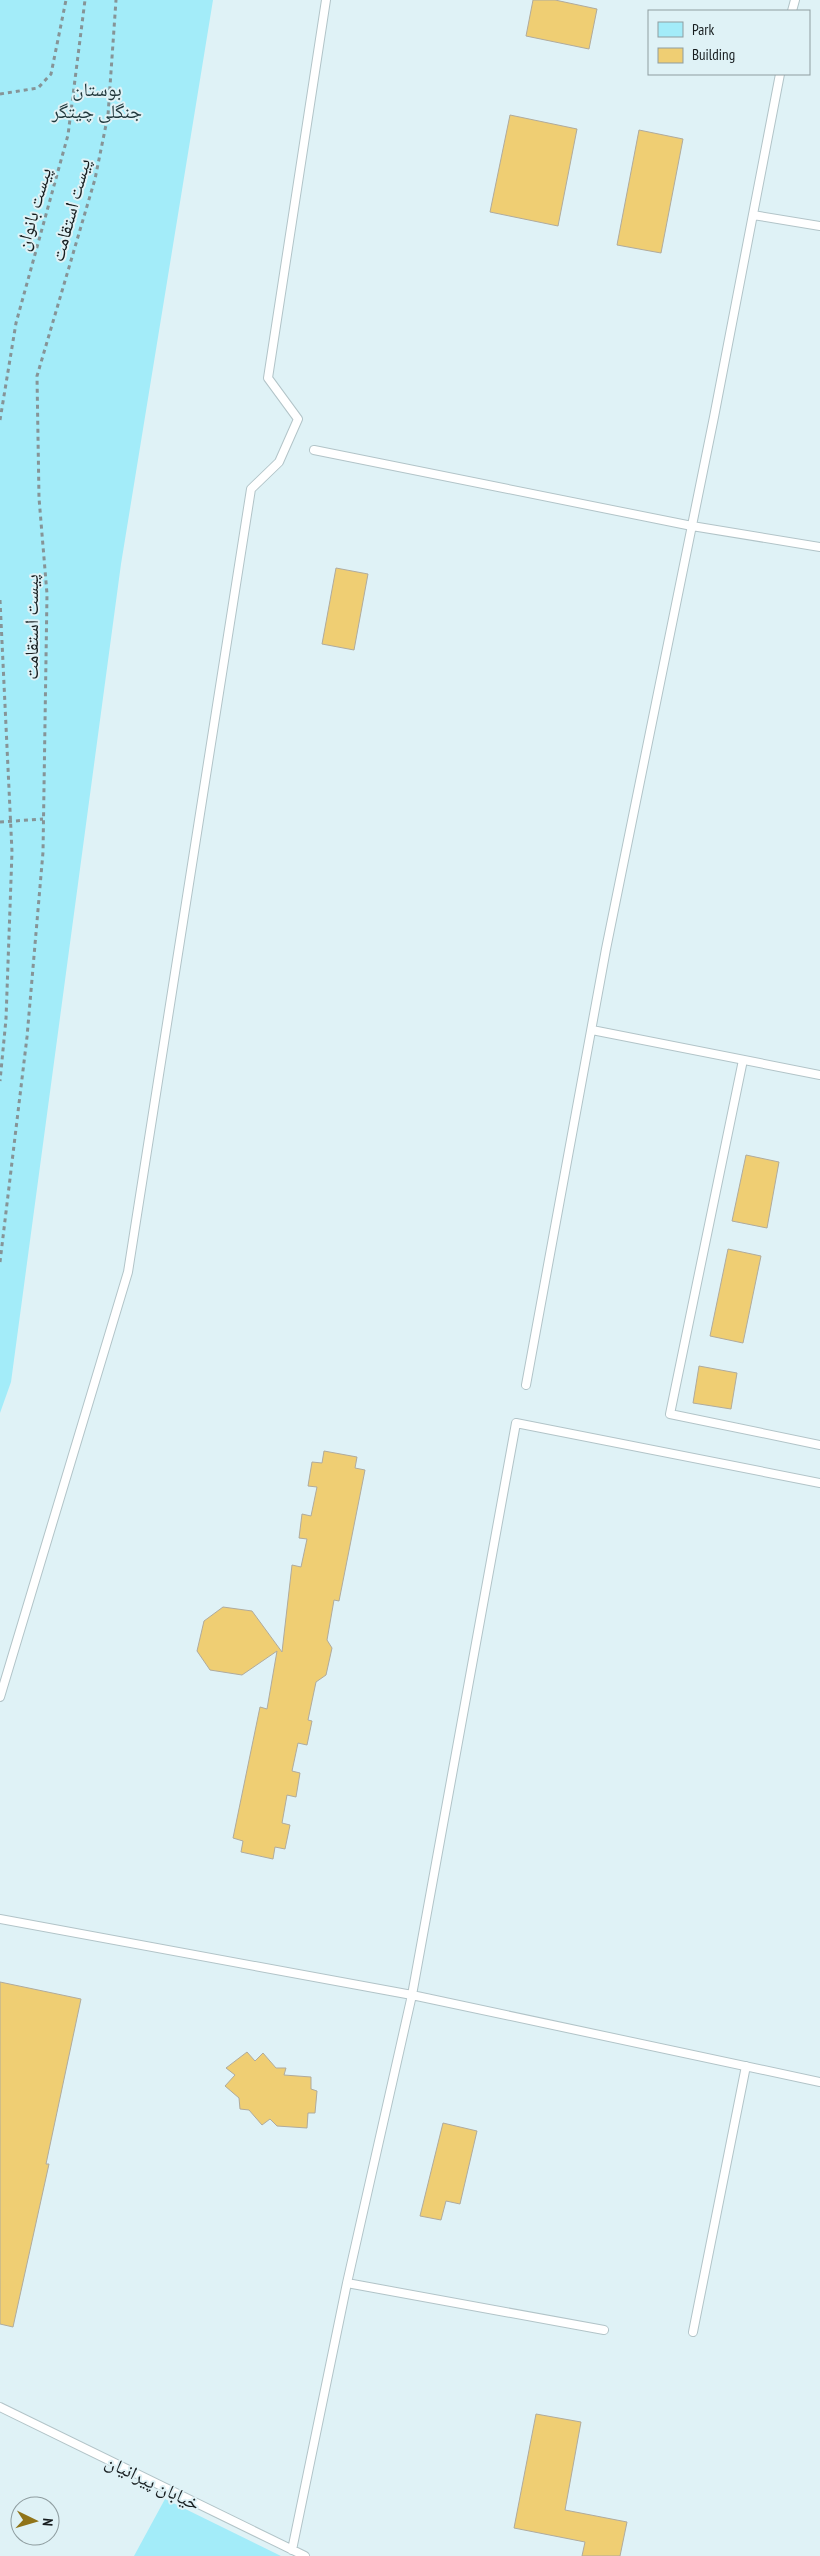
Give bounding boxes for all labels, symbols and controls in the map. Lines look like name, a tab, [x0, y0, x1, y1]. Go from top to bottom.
legend	[648, 10, 810, 75]
text: Park	[692, 20, 714, 39]
text: Building	[692, 45, 735, 64]
park label: بوستان جنگلی چیتگر	[51, 77, 142, 123]
street label: پیست استقامت	[45, 156, 95, 264]
street label: پیست بانوان	[10, 165, 56, 253]
street label: پیست استقامت	[19, 574, 43, 680]
street label: خیابان پیرانیان	[102, 2449, 204, 2515]
north arrow	[10, 2496, 60, 2546]
text: N	[39, 2518, 57, 2527]

